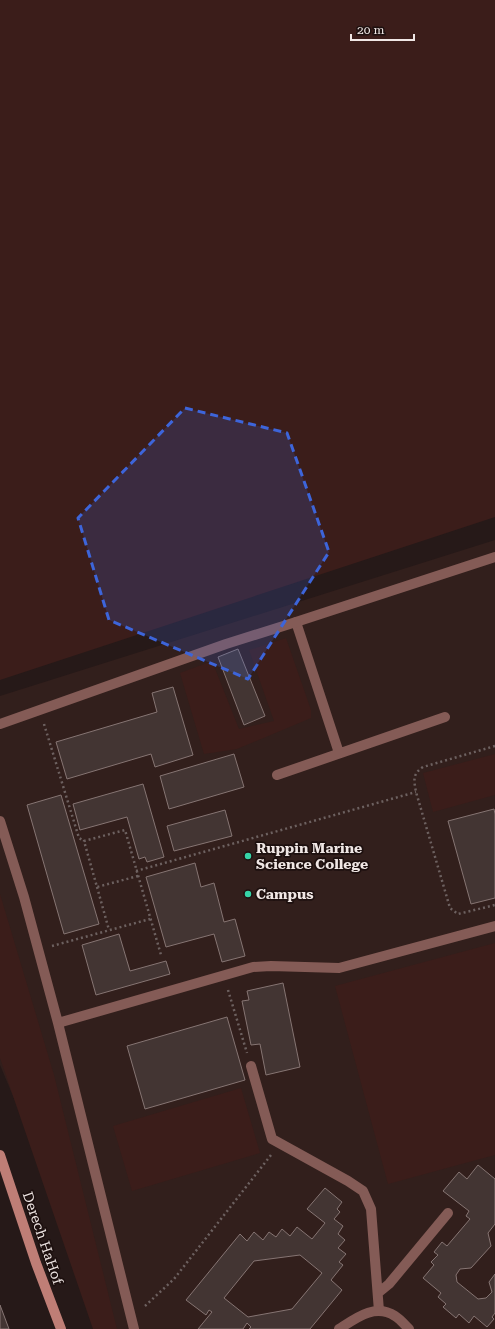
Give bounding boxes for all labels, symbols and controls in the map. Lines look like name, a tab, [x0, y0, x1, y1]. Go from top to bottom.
scale bar	[351, 16, 414, 42]
text: 20 m	[357, 23, 384, 37]
place label: Ruppin Marine Science College	[256, 840, 368, 872]
marker: Ruppin Marine Science College	[243, 851, 253, 861]
place label: Campus	[256, 886, 314, 902]
marker: Campus	[243, 889, 253, 899]
street label: Derech HaHof	[20, 1190, 67, 1287]

